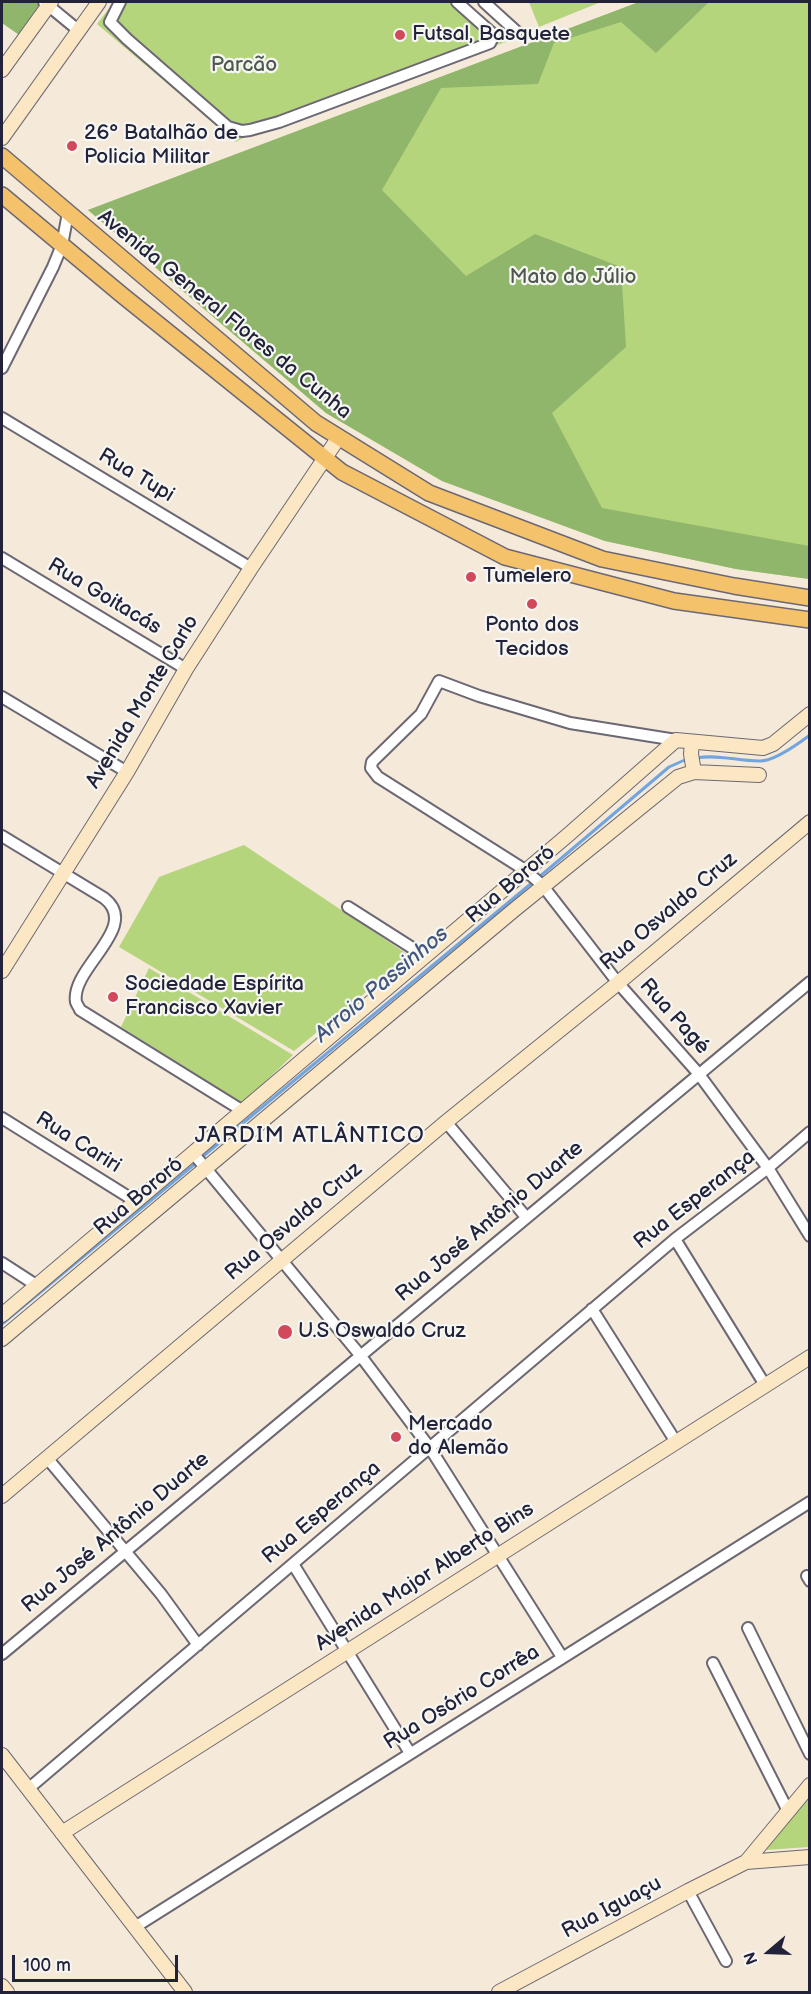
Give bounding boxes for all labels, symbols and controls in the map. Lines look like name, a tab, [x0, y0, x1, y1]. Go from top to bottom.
place label: Futsal, Basquete	[412, 22, 570, 48]
marker: Futsal, Basquete	[393, 28, 407, 42]
park label: Parcão	[211, 53, 277, 79]
place label: 26º Batalhão de Policia Militar	[84, 121, 238, 171]
marker: 26º Batalhão de Policia Militar	[65, 139, 79, 153]
street label: Avenida General Flores da Cunha	[92, 205, 356, 425]
park label: Mato do Júlio	[509, 265, 637, 291]
street label: Rua Tupi	[94, 444, 178, 508]
street label: Rua Goitacás	[43, 553, 165, 641]
place label: Tumelero	[483, 564, 572, 590]
marker: Tumelero	[464, 570, 478, 584]
marker: Ponto dos Tecidos	[525, 597, 539, 611]
street label: Avenida Monte Carlo	[81, 611, 205, 793]
place label: Ponto dos Tecidos	[485, 613, 579, 663]
street label: Rua Bororó	[461, 840, 561, 930]
street label: Rua Osvaldo Cruz	[596, 847, 742, 977]
water label: Arroio Passinhos	[310, 921, 454, 1049]
place label: Sociedade Espírita Francisco Xavier	[125, 972, 304, 1022]
street label: Rua Pagé	[633, 974, 715, 1060]
marker: Sociedade Espírita Francisco Xavier	[106, 990, 120, 1004]
street label: Rua Cariri	[31, 1107, 125, 1179]
district label: JARDIM ATLÂNTICO	[195, 1123, 425, 1149]
street label: Rua José Antônio Duarte	[391, 1136, 589, 1308]
street label: Rua Esperança	[629, 1145, 761, 1255]
street label: Rua Bororó	[89, 1152, 189, 1242]
street label: Rua Osvaldo Cruz	[221, 1157, 367, 1287]
place label: U.S Oswaldo Cruz	[298, 1319, 465, 1345]
marker: U.S Oswaldo Cruz	[276, 1323, 294, 1341]
place label: Mercado do Alemão	[408, 1412, 509, 1462]
marker: Mercado do Alemão	[389, 1430, 403, 1444]
street label: Rua José Antônio Duarte	[17, 1447, 215, 1619]
street label: Rua Esperança	[258, 1456, 386, 1570]
street label: Avenida Major Alberto Bins	[311, 1497, 539, 1657]
street label: Rua Osório Corrêa	[380, 1640, 544, 1756]
street label: Rua Iguaçu	[558, 1871, 666, 1945]
north arrow	[739, 1922, 799, 1982]
scale bar	[15, 1943, 182, 1981]
text: N	[741, 1949, 762, 1967]
text: 100 m	[23, 1955, 71, 1976]

